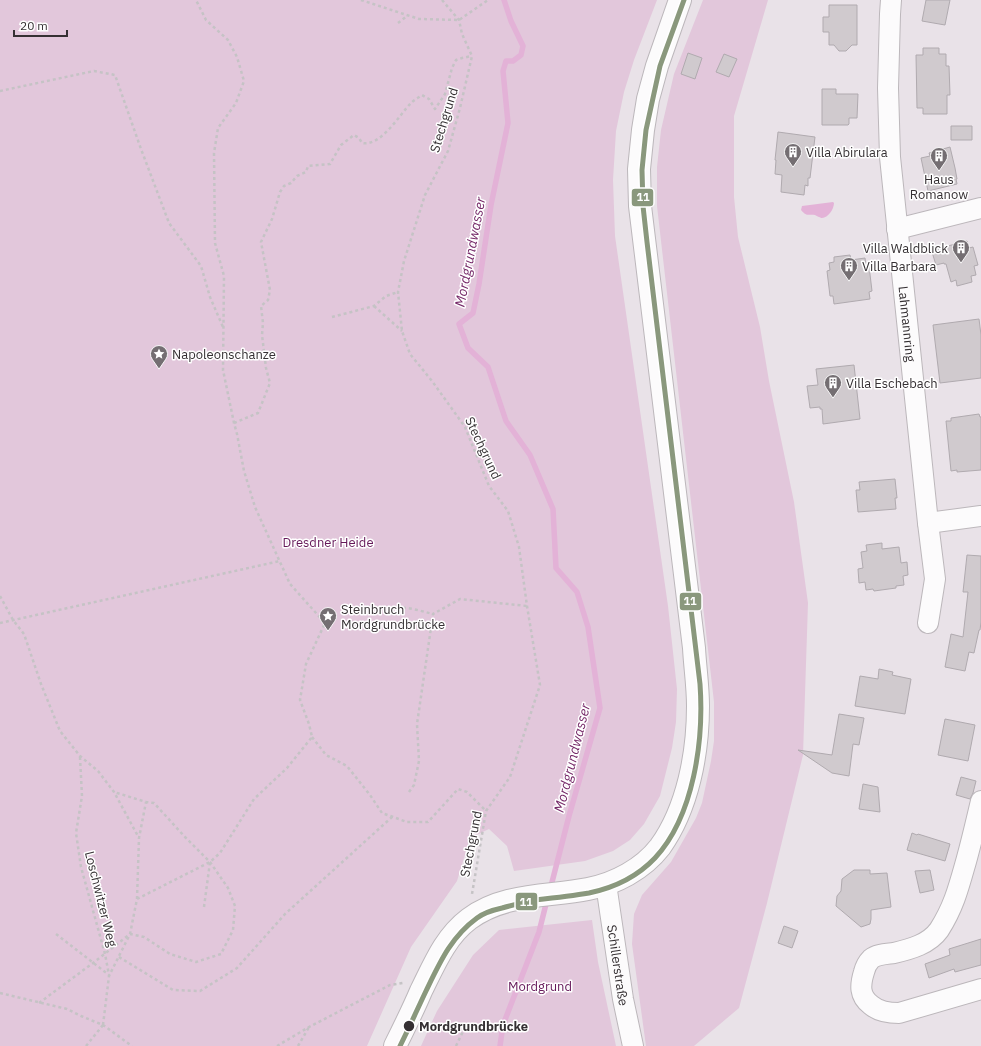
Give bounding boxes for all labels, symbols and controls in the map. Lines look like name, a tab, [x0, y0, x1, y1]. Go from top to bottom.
scale bar	[14, 12, 67, 38]
text: 20 m	[20, 18, 48, 33]
street label: Stechgrund	[426, 85, 462, 155]
building icon: Villa Abirulara	[783, 142, 803, 167]
place label: Villa Abirulara	[806, 144, 888, 161]
building icon: Haus Romanow	[929, 146, 949, 171]
place label: Haus Romanow	[910, 171, 968, 203]
line badge: 11	[631, 188, 654, 207]
text: 11	[636, 190, 650, 204]
water label: Mordgrundwasser	[451, 195, 490, 308]
building icon: Villa Waldblick	[951, 238, 971, 263]
place label: Villa Waldblick	[863, 240, 948, 257]
building icon: Villa Barbara	[839, 256, 859, 281]
place label: Villa Barbara	[862, 258, 937, 275]
street label: Lahmannring	[895, 285, 920, 363]
place icon: Napoleonschanze	[149, 344, 169, 369]
place label: Napoleonschanze	[172, 346, 276, 363]
building icon: Villa Eschebach	[823, 373, 843, 398]
place label: Villa Eschebach	[846, 375, 938, 392]
street label: Stechgrund	[461, 414, 505, 482]
park label: Dresdner Heide	[282, 534, 374, 551]
line badge: 11	[679, 592, 702, 611]
text: 11	[683, 594, 697, 608]
place label: Steinbruch Mordgrundbrücke	[341, 601, 445, 633]
place icon: Steinbruch Mordgrundbrücke	[318, 606, 338, 631]
water label: Mordgrundwasser	[550, 701, 594, 814]
street label: Stechgrund	[456, 809, 486, 879]
street label: Loschwitzer Weg	[81, 849, 121, 949]
line badge: 11	[515, 892, 538, 911]
text: 11	[519, 895, 533, 909]
street label: Schillerstraße	[604, 923, 633, 1007]
park label: Mordgrund	[508, 978, 572, 995]
place label: Mordgrundbrücke	[419, 1018, 528, 1035]
marker: Mordgrundbrücke	[402, 1019, 416, 1033]

